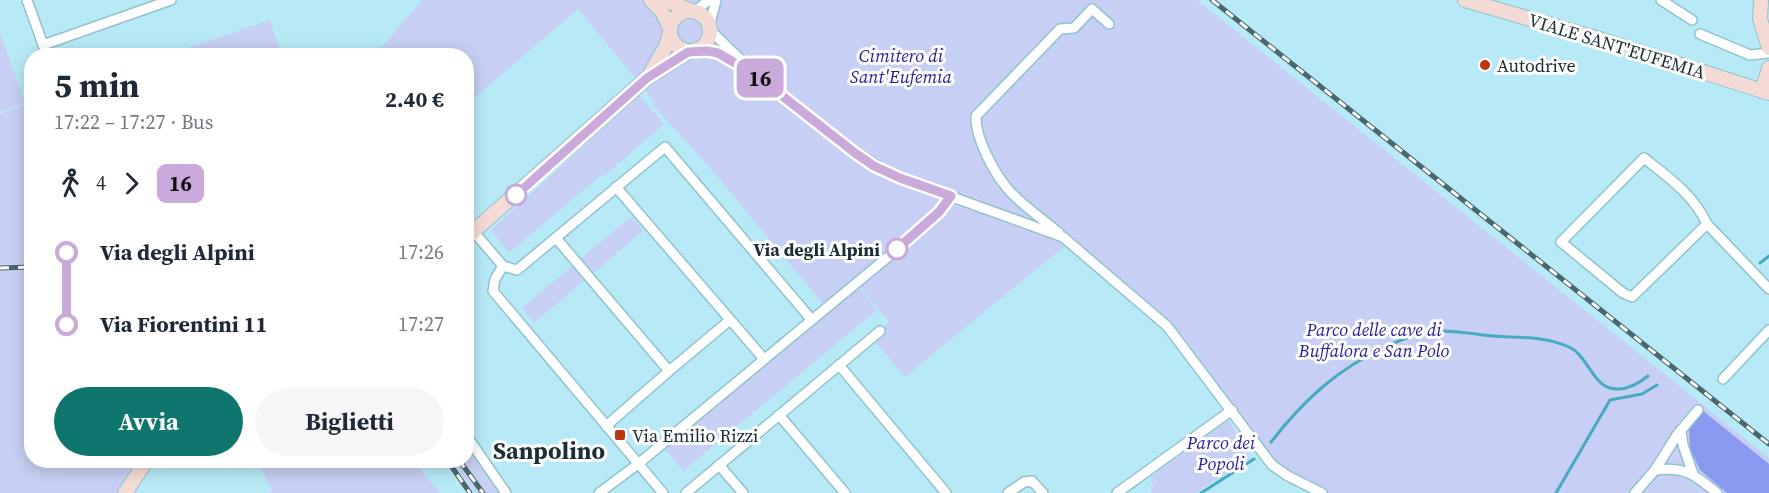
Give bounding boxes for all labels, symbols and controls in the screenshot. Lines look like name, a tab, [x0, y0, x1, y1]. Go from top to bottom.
street label: VIALE SANT'EUFEMIA	[1525, 7, 1709, 85]
park label: Cimitero di Sant'Eufemia	[850, 43, 953, 89]
place label: Autodrive	[1497, 53, 1576, 78]
line badge: 16	[733, 58, 787, 98]
marker: Autodrive	[1478, 58, 1492, 72]
text: 5 min	[54, 63, 140, 108]
text: 16	[749, 64, 771, 93]
text: 2.40 €	[385, 84, 444, 114]
text: 17:22 – 17:27 · Bus	[54, 108, 213, 136]
icon: walk	[54, 167, 87, 200]
icon: forward	[115, 167, 148, 200]
text: 4	[96, 169, 106, 197]
text: 16	[169, 169, 192, 198]
unlabelled marker	[505, 184, 527, 206]
text: Via degli Alpini	[100, 237, 255, 267]
place label: Via degli Alpini	[753, 237, 880, 262]
text: 17:26	[398, 238, 444, 266]
marker: Via degli Alpini	[886, 238, 908, 260]
text: Via Fiorentini 11	[100, 309, 267, 339]
text: 17:27	[398, 310, 444, 338]
park label: Parco delle cave di Buffalora e San Polo	[1298, 317, 1450, 363]
button: Avvia	[54, 387, 243, 456]
button: Biglietti	[255, 387, 444, 456]
place label: Via Emilio Rizzi	[632, 423, 758, 448]
marker: Via Emilio Rizzi	[613, 428, 627, 442]
park label: Parco dei Popoli	[1186, 430, 1256, 476]
district label: Sanpolino	[493, 434, 605, 467]

